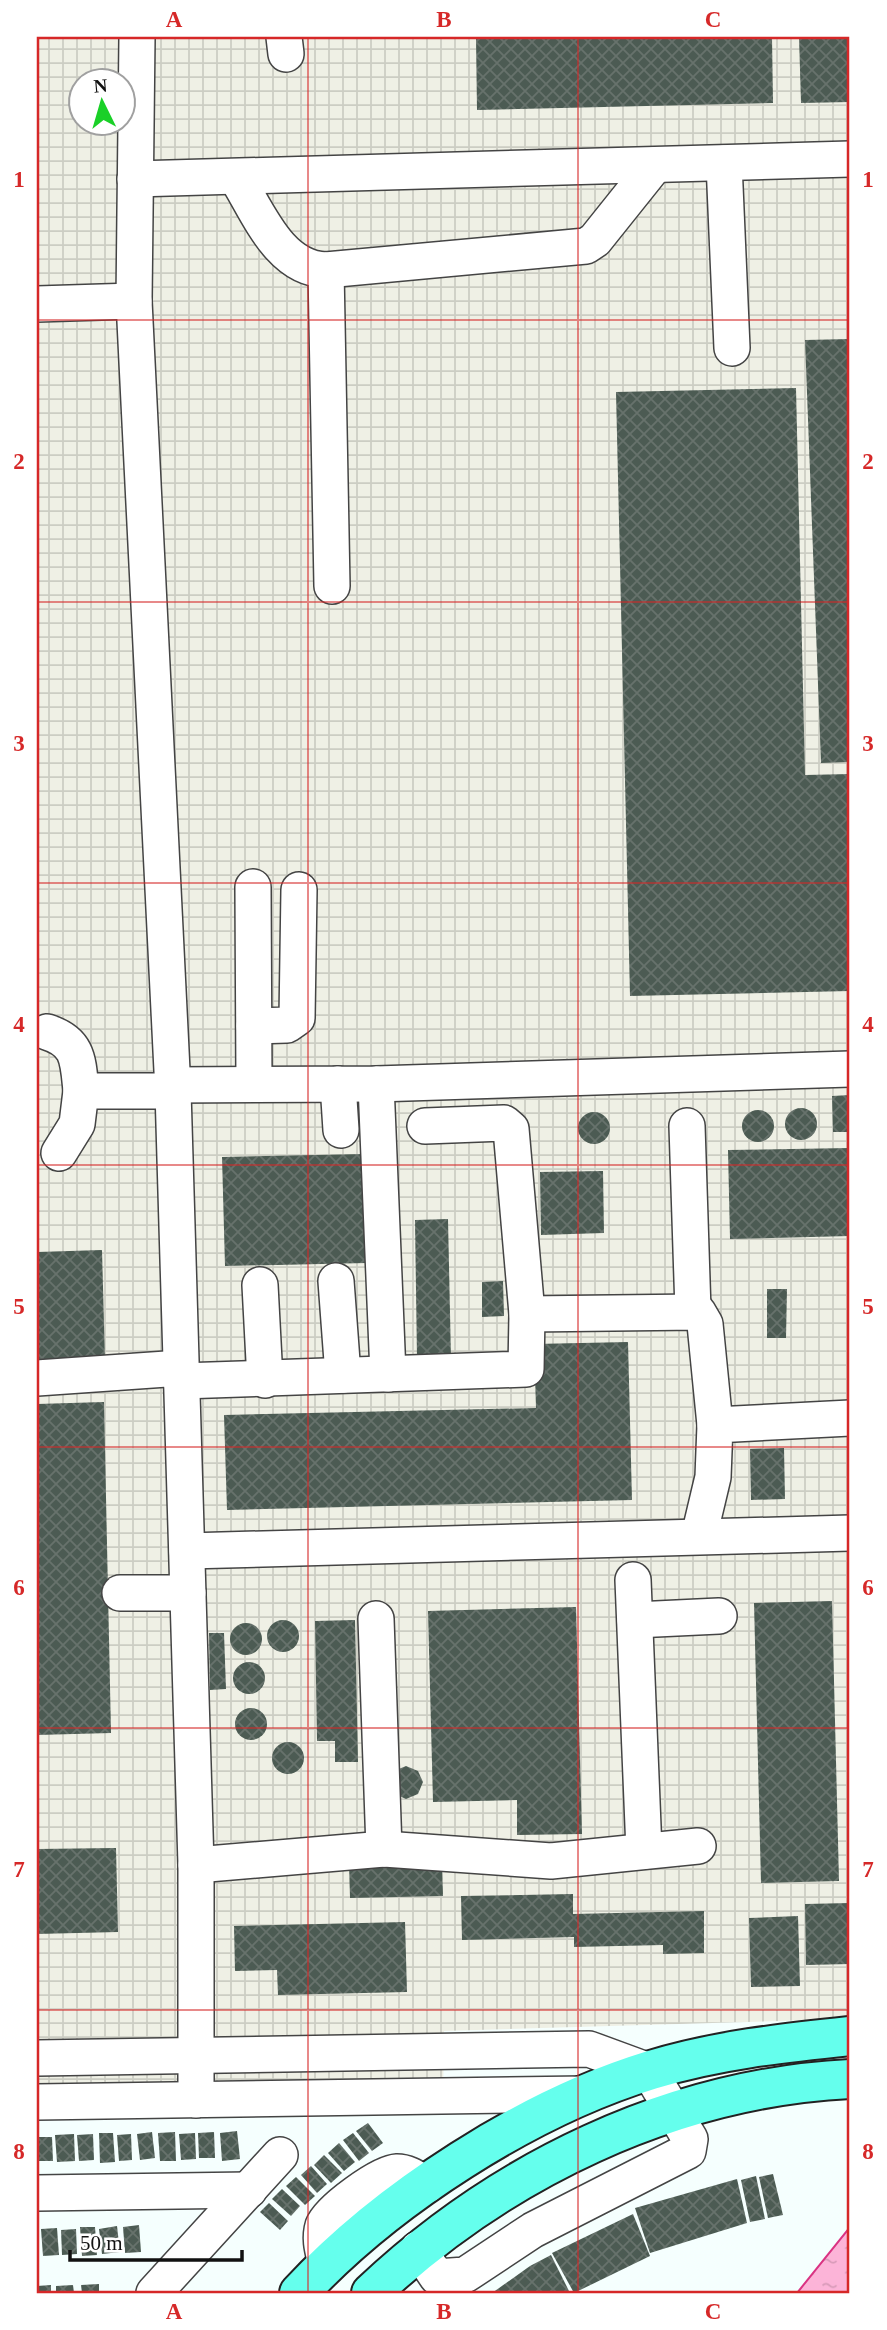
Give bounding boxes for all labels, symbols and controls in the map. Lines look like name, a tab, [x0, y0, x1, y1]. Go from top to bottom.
text: A	[166, 7, 183, 32]
text: B	[436, 7, 452, 32]
text: C	[705, 7, 721, 32]
north arrow	[66, 66, 136, 136]
text: N	[93, 74, 109, 97]
text: 1	[13, 167, 25, 192]
text: 1	[862, 167, 874, 192]
text: 2	[13, 449, 25, 474]
text: 2	[862, 449, 874, 474]
text: 3	[13, 731, 25, 756]
text: 3	[862, 731, 874, 756]
text: 4	[13, 1012, 25, 1037]
text: 4	[862, 1012, 874, 1037]
text: 5	[13, 1294, 25, 1319]
text: 5	[862, 1294, 874, 1319]
text: 6	[13, 1575, 25, 1600]
text: 6	[862, 1575, 874, 1600]
text: 7	[13, 1857, 25, 1882]
text: 7	[862, 1857, 874, 1882]
text: 8	[13, 2139, 25, 2164]
text: 8	[862, 2139, 874, 2164]
scale bar	[70, 2218, 242, 2262]
text: 50 m	[80, 2231, 123, 2255]
text: A	[166, 2299, 183, 2324]
text: B	[436, 2299, 452, 2324]
text: C	[705, 2299, 721, 2324]

